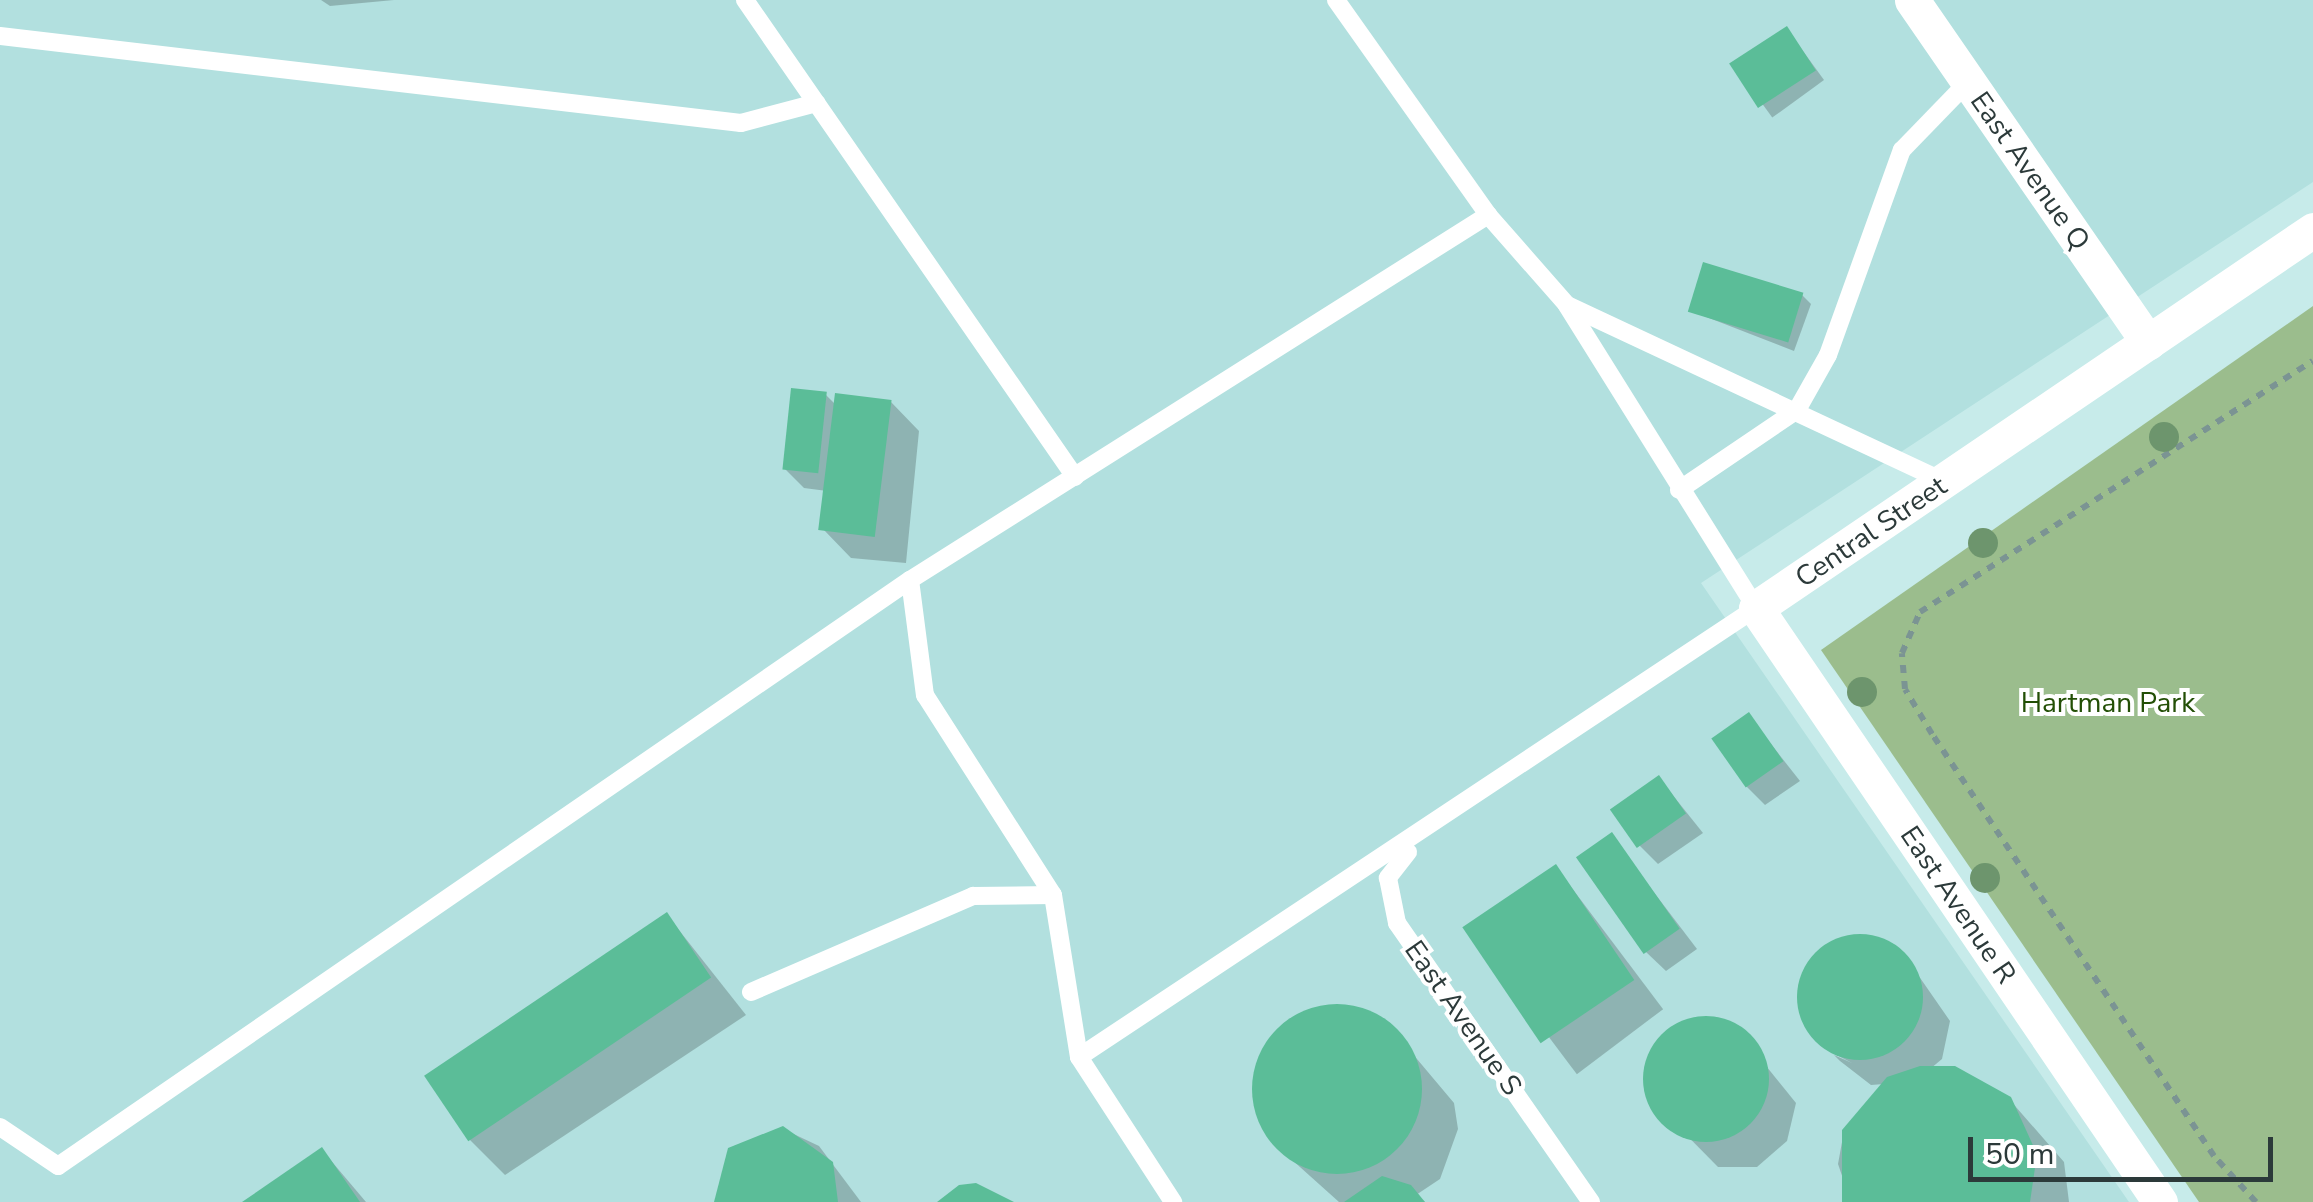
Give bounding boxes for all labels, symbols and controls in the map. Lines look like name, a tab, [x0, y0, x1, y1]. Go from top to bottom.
street label: East Avenue Q	[1963, 85, 2097, 257]
street label: Central Street	[1789, 469, 1953, 595]
park label: Hartman Park	[2021, 686, 2195, 720]
street label: East Avenue R	[1893, 820, 2023, 990]
street label: East Avenue S	[1397, 934, 1529, 1102]
scale bar	[1973, 1117, 2278, 1179]
text: 50 m	[1985, 1134, 2054, 1175]

